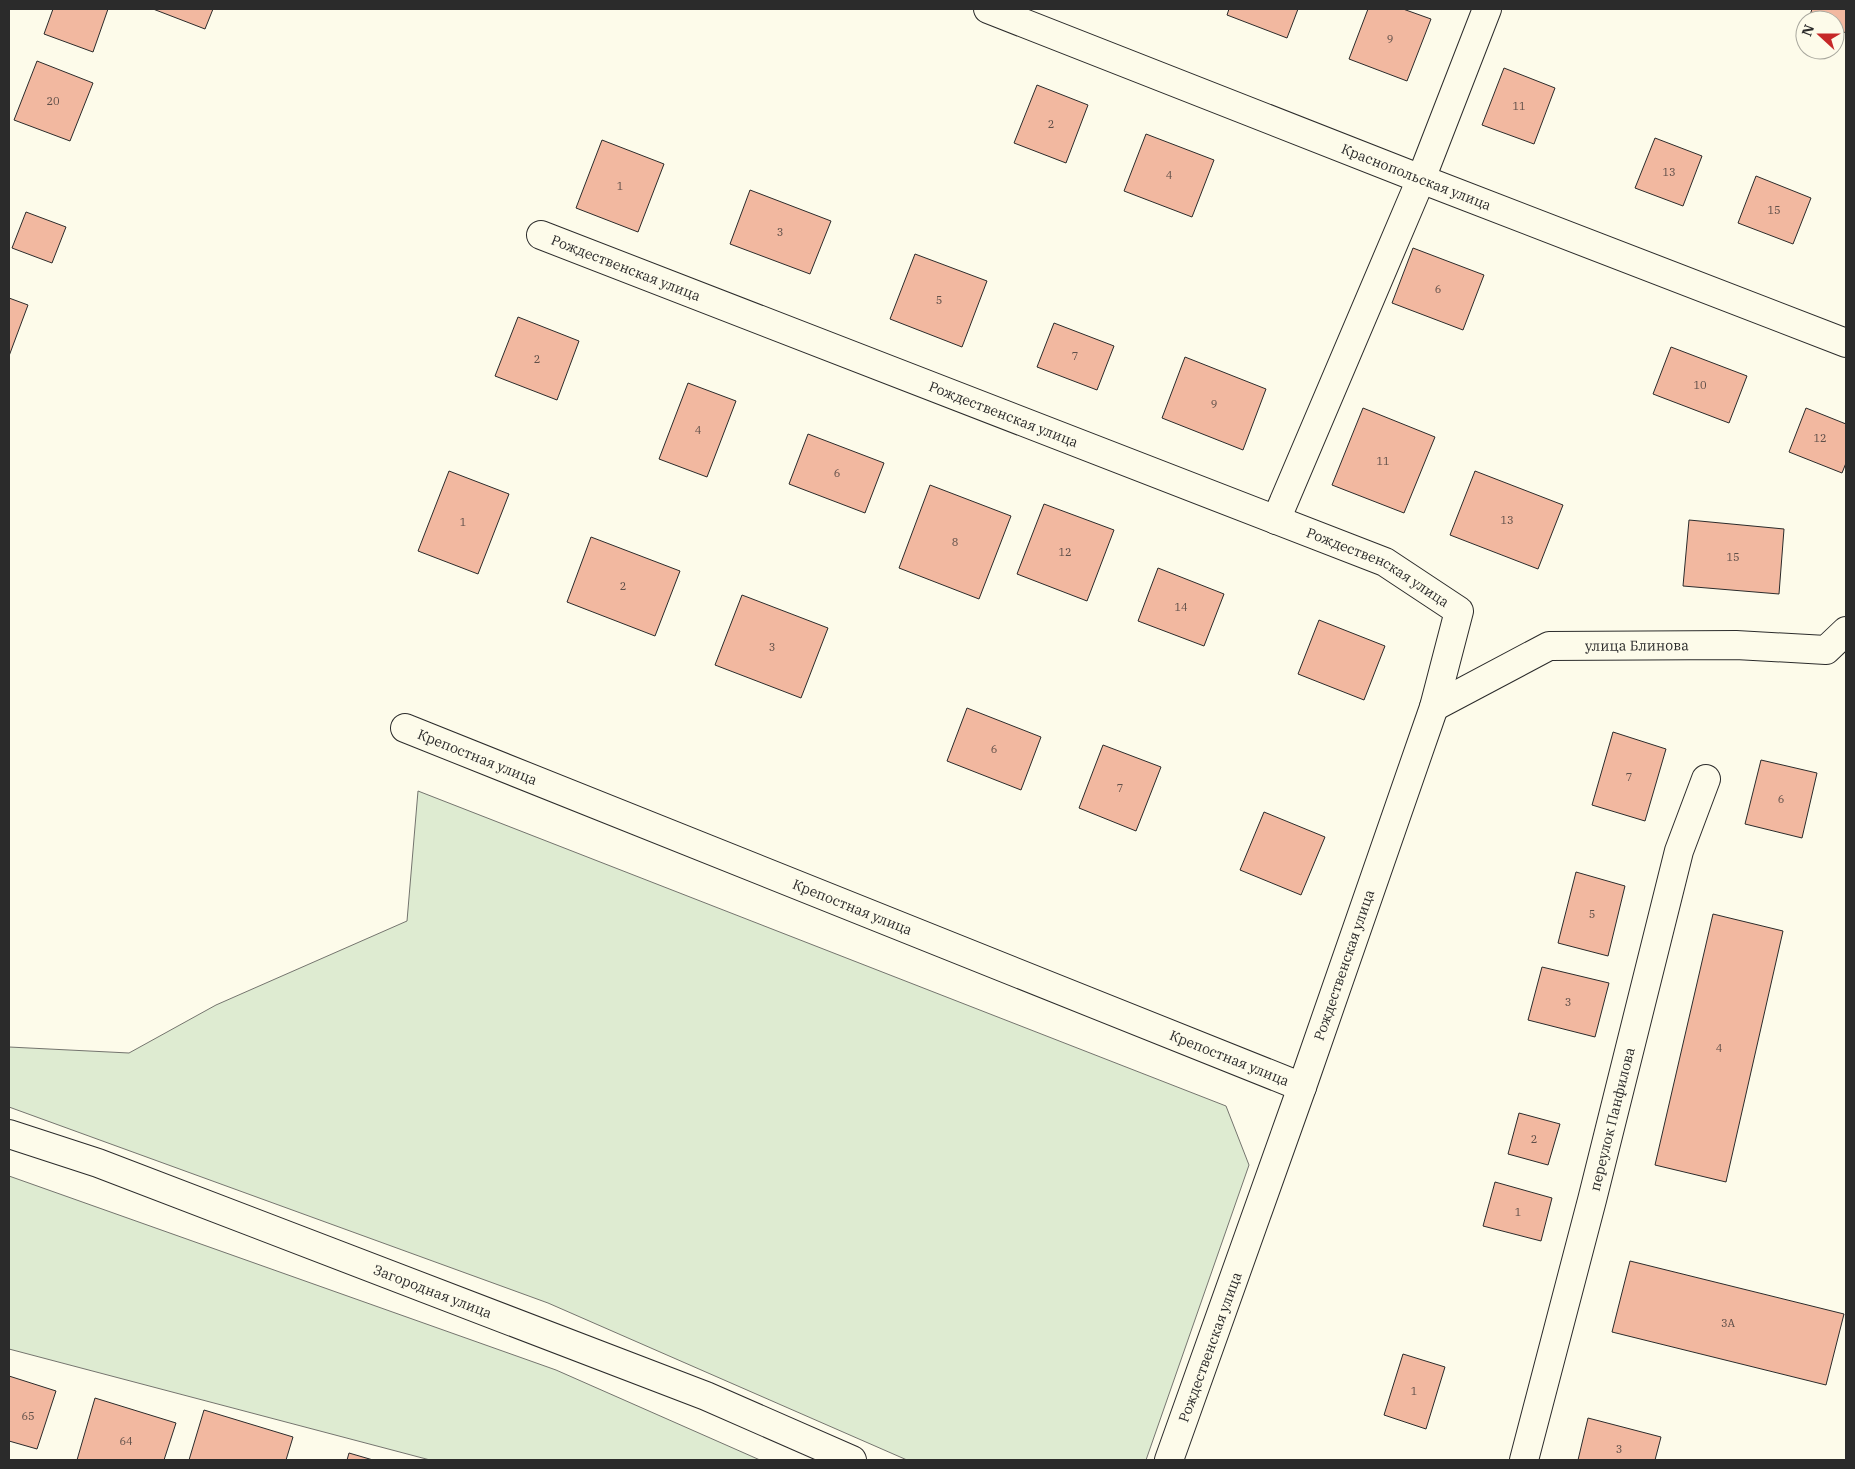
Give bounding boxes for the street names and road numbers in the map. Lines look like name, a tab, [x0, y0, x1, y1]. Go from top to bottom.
street label: Краснопольская улица	[1339, 140, 1494, 214]
street label: Рождественская улица	[549, 231, 703, 305]
street label: Рождественская улица	[926, 377, 1081, 451]
street label: Рождественская улица	[1304, 523, 1453, 611]
street label: улица Блинова	[1585, 636, 1689, 655]
street label: Крепостная улица	[415, 725, 540, 789]
street label: Крепостная улица	[790, 875, 915, 939]
street label: Рождественская улица	[1310, 887, 1378, 1043]
street label: Крепостная улица	[1167, 1026, 1292, 1090]
street label: переулок Панфилова	[1586, 1045, 1639, 1193]
street label: Загородная улица	[371, 1260, 495, 1322]
street label: Рождественская улица	[1174, 1269, 1246, 1425]

